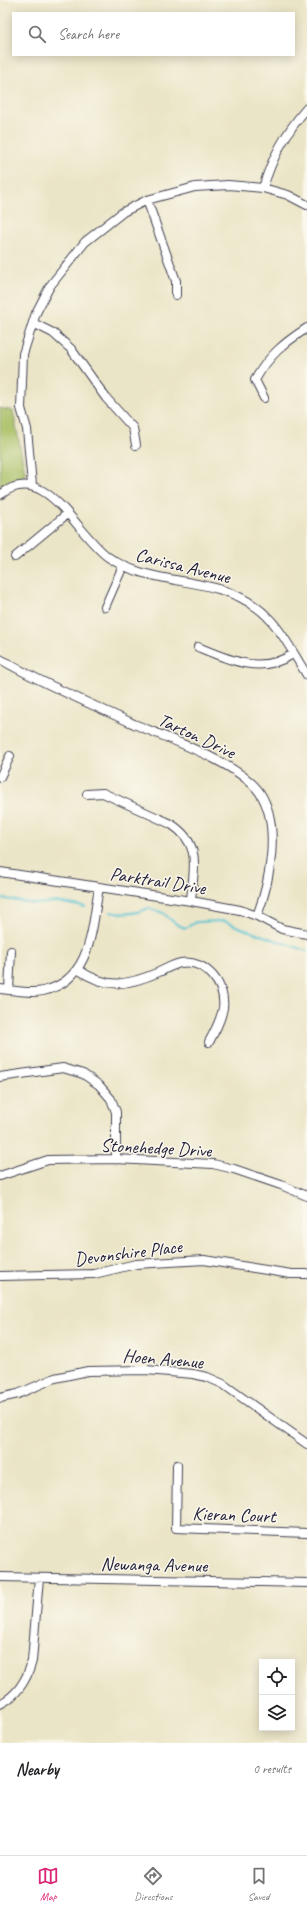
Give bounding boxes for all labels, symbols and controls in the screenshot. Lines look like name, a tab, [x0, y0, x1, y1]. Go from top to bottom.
search box	[12, 12, 295, 56]
icon: search	[26, 23, 48, 45]
text: Search here	[58, 25, 119, 44]
street label: Carissa Avenue	[133, 543, 234, 590]
street label: Tarton Drive	[154, 708, 241, 765]
street label: Parktrail Drive	[108, 862, 209, 901]
street label: Stonehedge Drive	[100, 1133, 214, 1163]
street label: Devonshire Place	[73, 1234, 185, 1271]
street label: Hoen Avenue	[122, 1344, 206, 1375]
street label: Kieran Court	[192, 1502, 278, 1528]
street label: Newanga Avenue	[101, 1552, 209, 1578]
map controls	[259, 1659, 295, 1731]
button: locate	[259, 1659, 295, 1695]
button: layers	[259, 1695, 295, 1731]
text: Nearby	[16, 1759, 59, 1780]
text: 0 results	[253, 1761, 291, 1777]
tab: Map	[37, 1865, 59, 1903]
tab: Directions	[134, 1865, 173, 1903]
tab: Saved	[248, 1865, 270, 1903]

